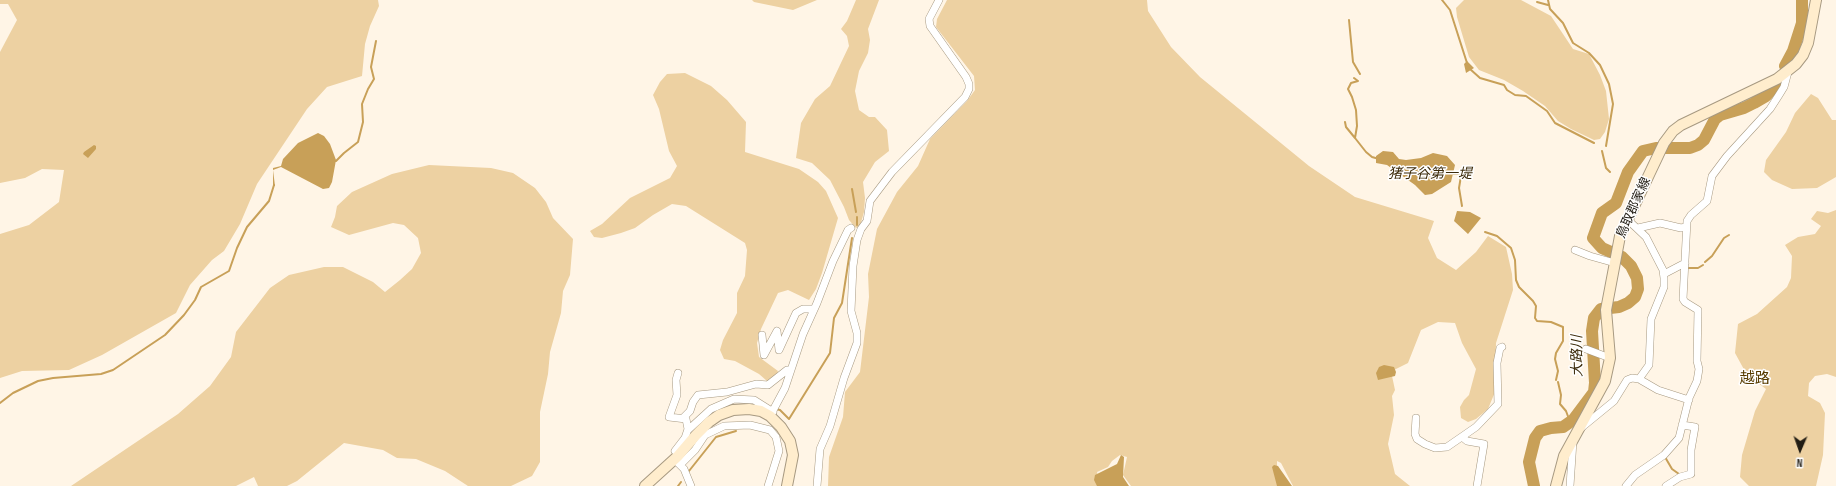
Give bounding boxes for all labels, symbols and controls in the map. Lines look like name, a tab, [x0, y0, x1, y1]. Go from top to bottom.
water label: 猪子谷第一堤	[1388, 166, 1472, 182]
street label: 鳥取郡家線	[1614, 175, 1654, 241]
water label: 大路川	[1569, 335, 1587, 377]
district label: 越路	[1740, 370, 1770, 388]
north arrow	[1780, 430, 1820, 470]
text: N	[1796, 456, 1803, 469]

